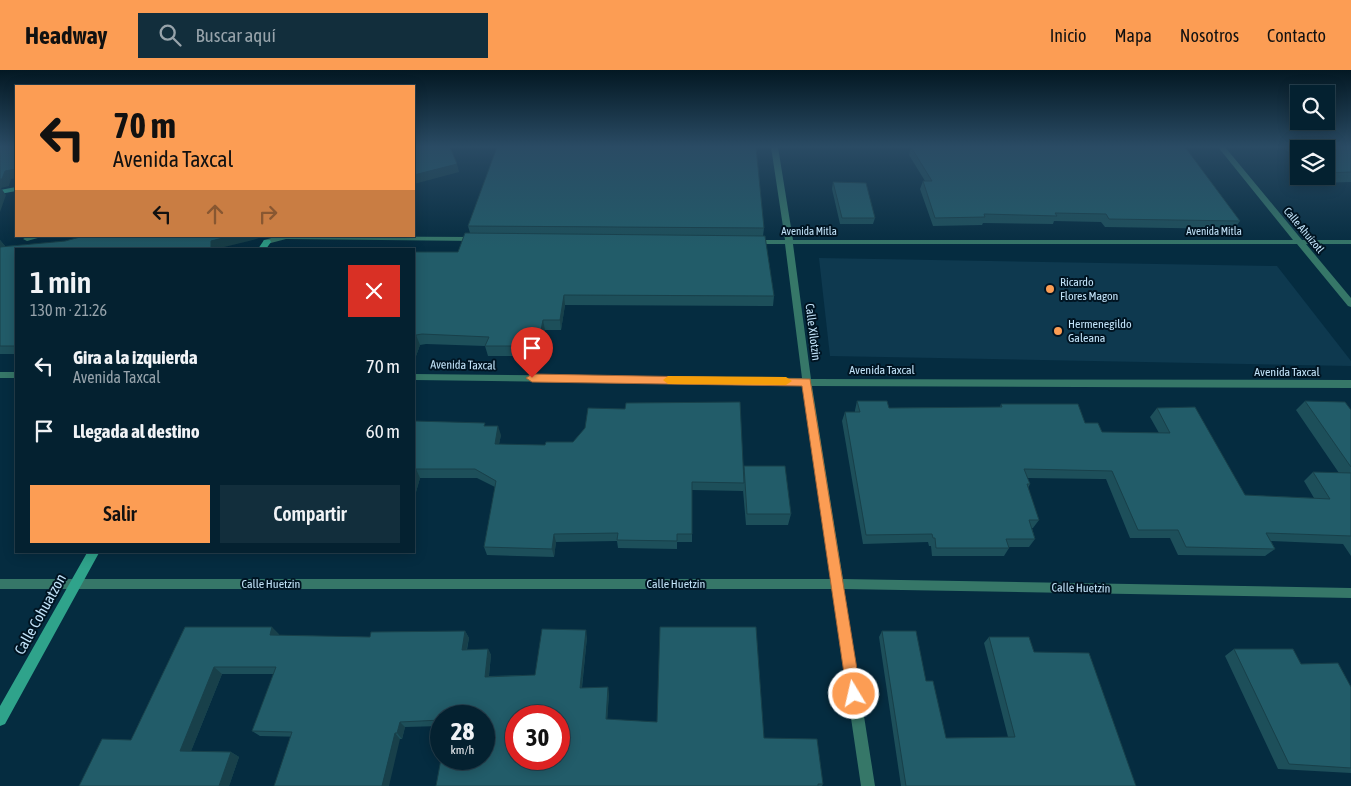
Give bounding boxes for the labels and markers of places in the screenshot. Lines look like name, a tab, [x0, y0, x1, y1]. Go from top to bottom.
place label: Ricardo Flores Magon	[1060, 275, 1118, 303]
marker: Ricardo Flores Magon	[1044, 283, 1056, 295]
place label: Hermenegildo Galeana	[1068, 317, 1132, 345]
marker: Hermenegildo Galeana	[1052, 325, 1064, 337]
pin	[511, 327, 553, 378]

